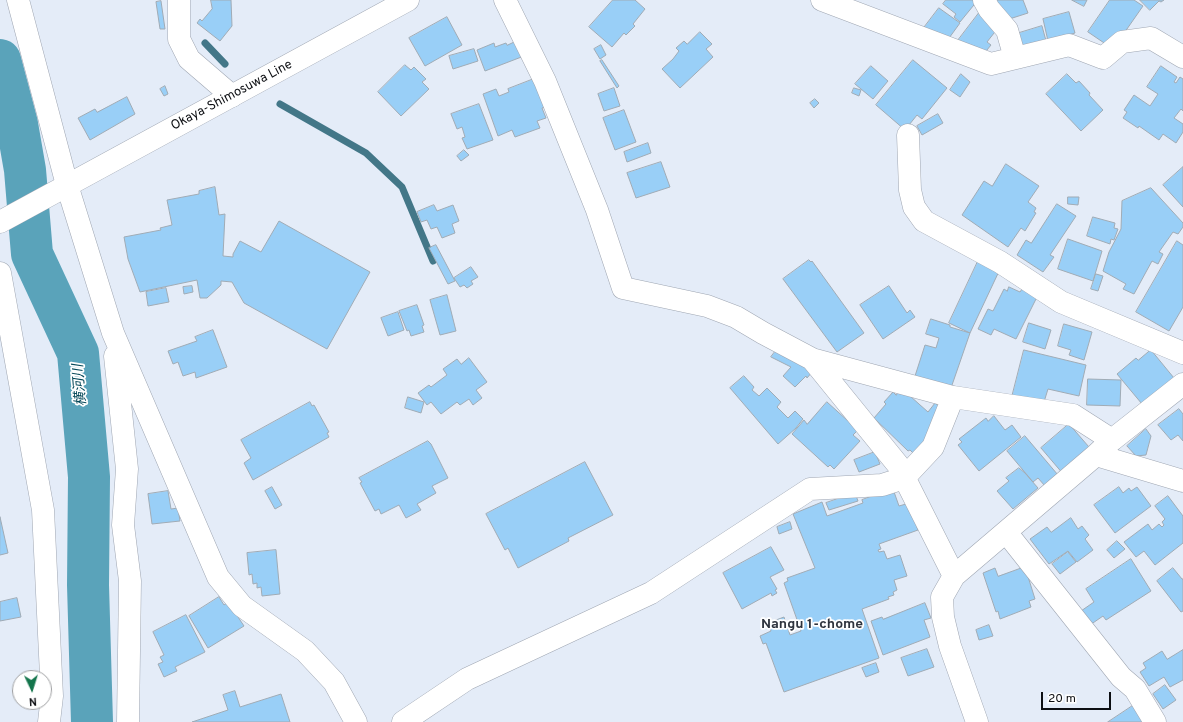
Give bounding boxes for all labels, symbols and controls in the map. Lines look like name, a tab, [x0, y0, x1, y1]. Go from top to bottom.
street label: Okaya-Shimosuwa Line	[169, 57, 295, 135]
water label: 横河川	[71, 363, 91, 407]
district label: Nangu 1-chome	[761, 617, 863, 633]
north arrow	[12, 670, 52, 710]
scale bar	[1043, 684, 1113, 710]
text: 20 m	[1048, 691, 1076, 707]
text: N	[28, 694, 37, 708]

